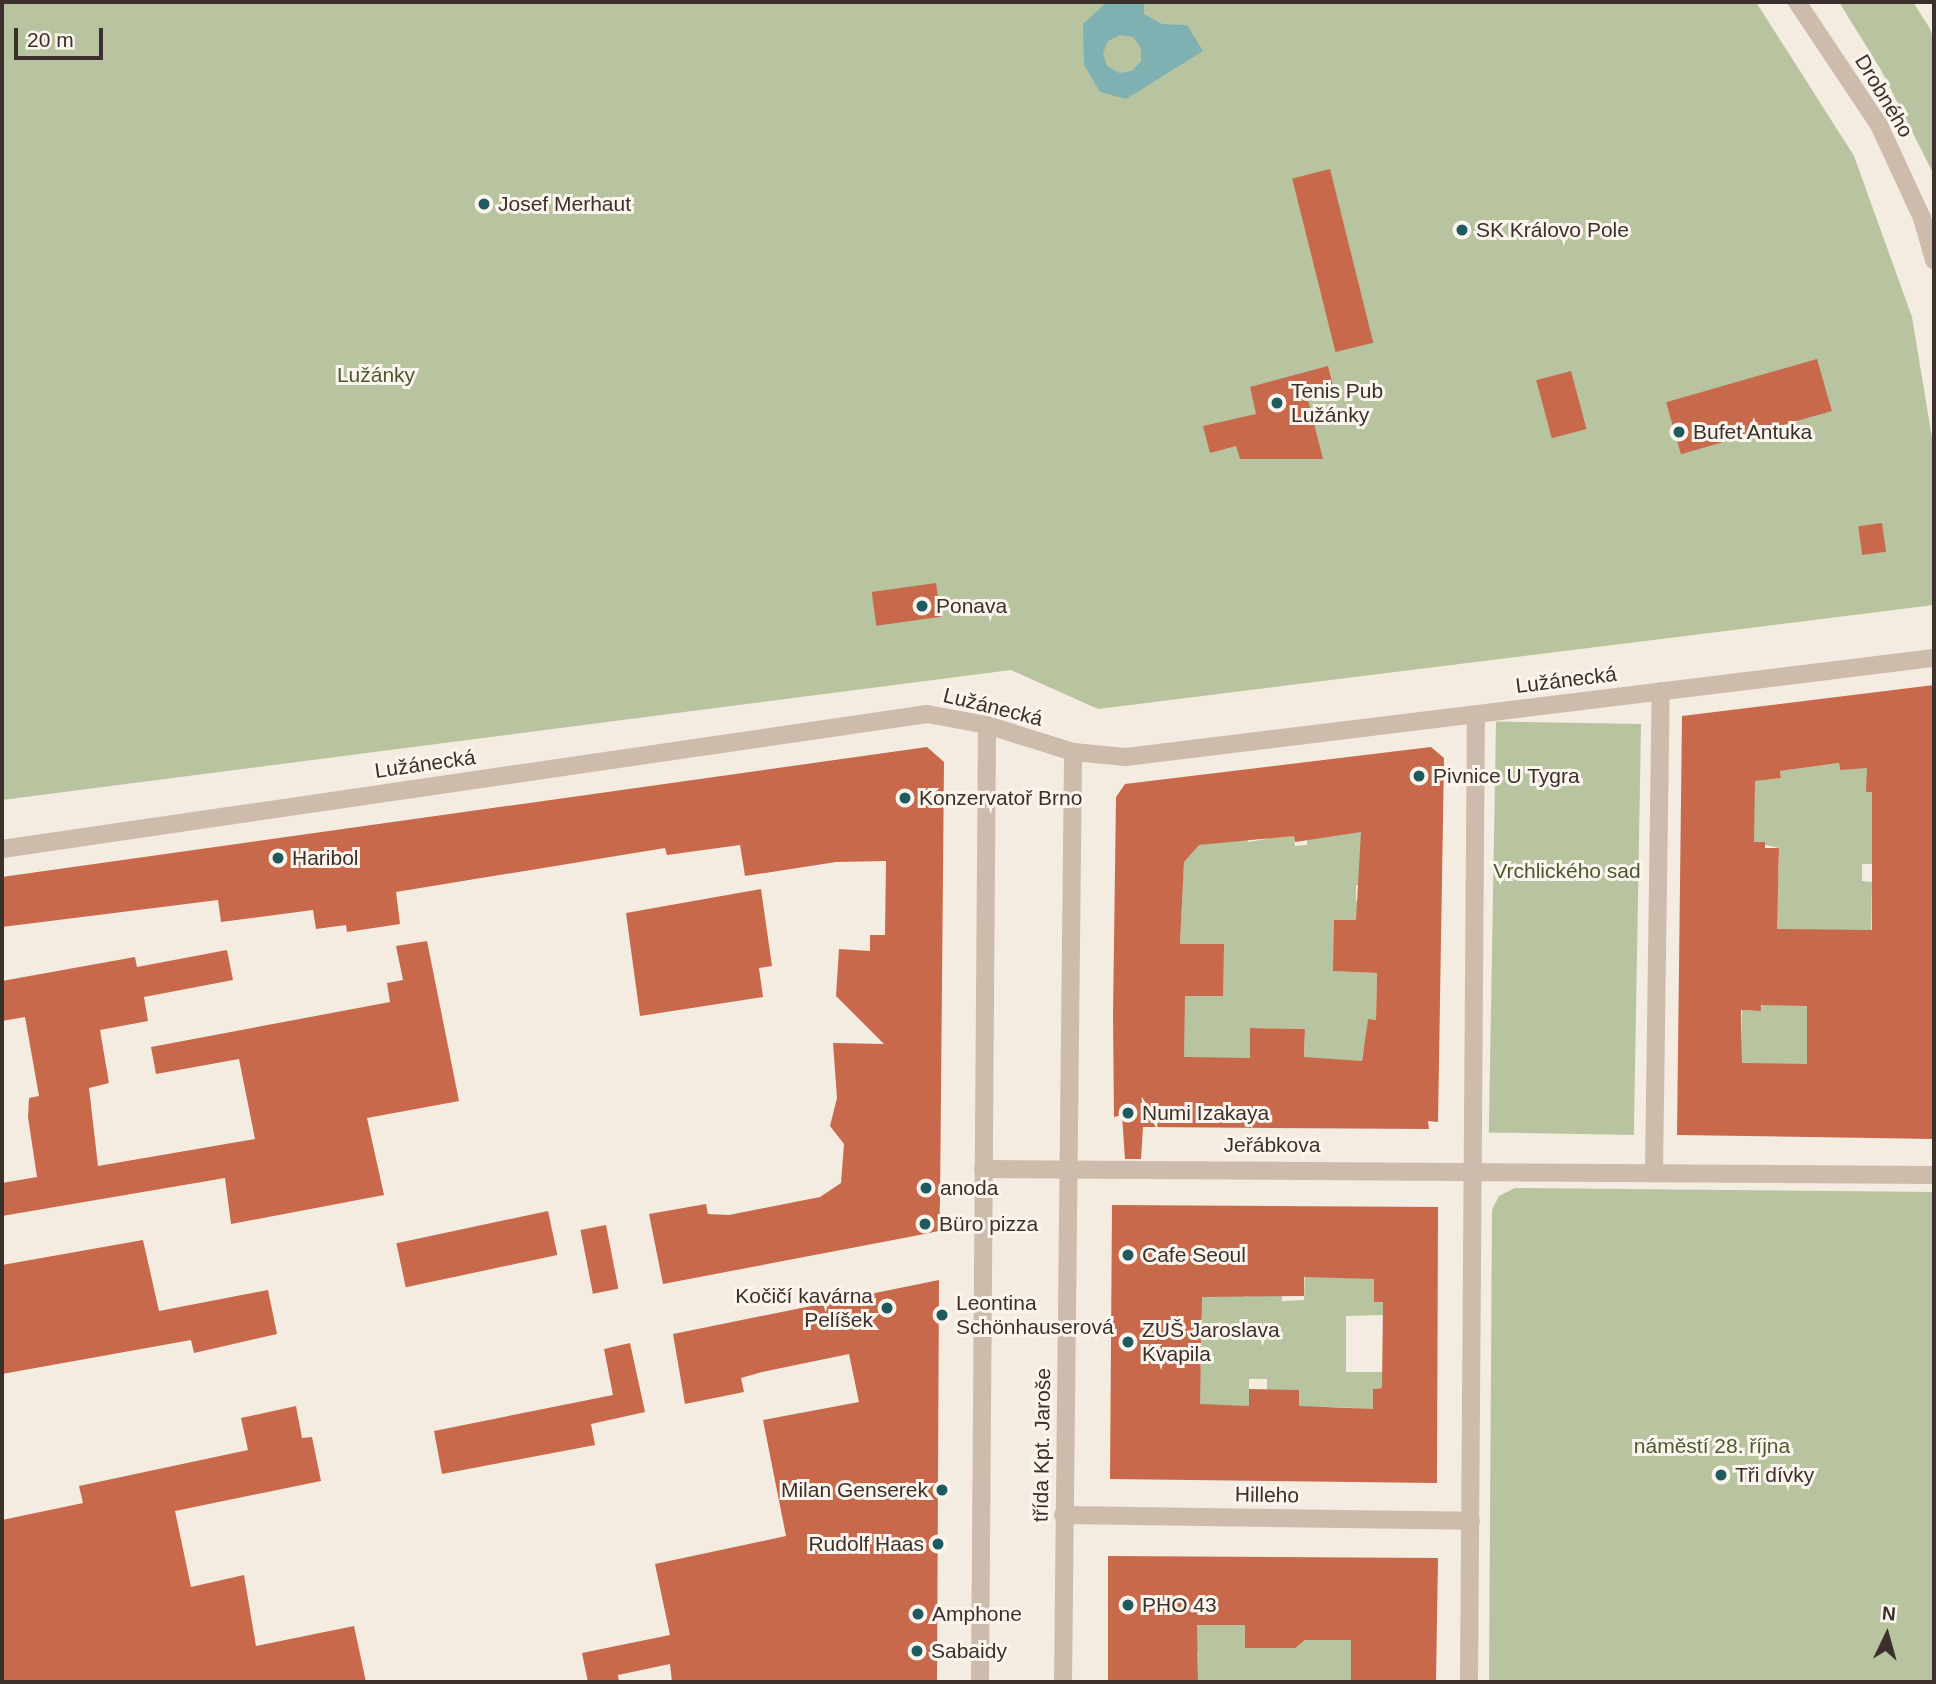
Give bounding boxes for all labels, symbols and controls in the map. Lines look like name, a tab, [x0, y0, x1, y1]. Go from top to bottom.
scale bar	[18, 14, 107, 58]
text: 20 m	[27, 28, 74, 51]
street label: Drobného	[1849, 50, 1919, 142]
place label: Josef Merhaut	[498, 191, 631, 217]
marker: Josef Merhaut	[476, 196, 492, 212]
place label: SK Královo Pole	[1476, 217, 1629, 243]
marker: SK Královo Pole	[1454, 222, 1470, 238]
park label: Lužánky	[337, 362, 415, 388]
place label: Tenis Pub Lužánky	[1291, 378, 1383, 428]
marker: Tenis Pub Lužánky	[1269, 395, 1285, 411]
place label: Bufet Antuka	[1693, 419, 1813, 445]
marker: Bufet Antuka	[1671, 424, 1687, 440]
place label: Ponava	[936, 593, 1007, 619]
marker: Ponava	[914, 598, 930, 614]
street label: Lužánecká	[1514, 661, 1618, 699]
street label: Lužánecká	[941, 682, 1045, 732]
street label: Lužánecká	[373, 744, 477, 784]
place label: Pivnice U Tygra	[1433, 763, 1580, 789]
marker: Pivnice U Tygra	[1411, 768, 1427, 784]
place label: Konzervatoř Brno	[919, 785, 1082, 811]
marker: Konzervatoř Brno	[897, 790, 913, 806]
place label: Haribol	[292, 845, 359, 871]
marker: Haribol	[270, 850, 286, 866]
park label: Vrchlického sad	[1493, 858, 1641, 884]
place label: Numi Izakaya	[1142, 1100, 1269, 1126]
marker: Numi Izakaya	[1120, 1105, 1136, 1121]
street label: Jeřábkova	[1224, 1132, 1320, 1158]
place label: anoda	[940, 1175, 998, 1201]
marker: anoda	[918, 1180, 934, 1196]
place label: Büro pizza	[939, 1211, 1038, 1237]
marker: Büro pizza	[917, 1216, 933, 1232]
place label: Cafe Seoul	[1142, 1242, 1246, 1268]
marker: Cafe Seoul	[1120, 1247, 1136, 1263]
place label: Kočičí kavárna Pelíšek	[735, 1283, 873, 1333]
place label: Leontina Schönhauserová	[956, 1290, 1114, 1340]
marker: Kočičí kavárna Pelíšek	[879, 1300, 895, 1316]
marker: Leontina Schönhauserová	[934, 1307, 950, 1323]
place label: ZUŠ Jaroslava Kvapila	[1142, 1317, 1280, 1367]
marker: ZUŠ Jaroslava Kvapila	[1120, 1334, 1136, 1350]
street label: třída Kpt. Jaroše	[1028, 1368, 1056, 1522]
park label: náměstí 28. října	[1634, 1433, 1790, 1459]
place label: Tři dívky	[1735, 1462, 1814, 1488]
marker: Tři dívky	[1713, 1467, 1729, 1483]
place label: Milan Genserek	[781, 1477, 928, 1503]
marker: Milan Genserek	[934, 1482, 950, 1498]
street label: Hilleho	[1235, 1482, 1299, 1508]
place label: Rudolf Haas	[808, 1531, 924, 1557]
marker: Rudolf Haas	[930, 1536, 946, 1552]
place label: PHO 43	[1142, 1592, 1217, 1618]
marker: PHO 43	[1120, 1597, 1136, 1613]
north arrow	[1852, 1600, 1922, 1670]
place label: Amphone	[932, 1601, 1022, 1627]
text: N	[1881, 1603, 1897, 1625]
marker: Amphone	[910, 1606, 926, 1622]
place label: Sabaidy	[931, 1638, 1007, 1664]
marker: Sabaidy	[909, 1643, 925, 1659]

